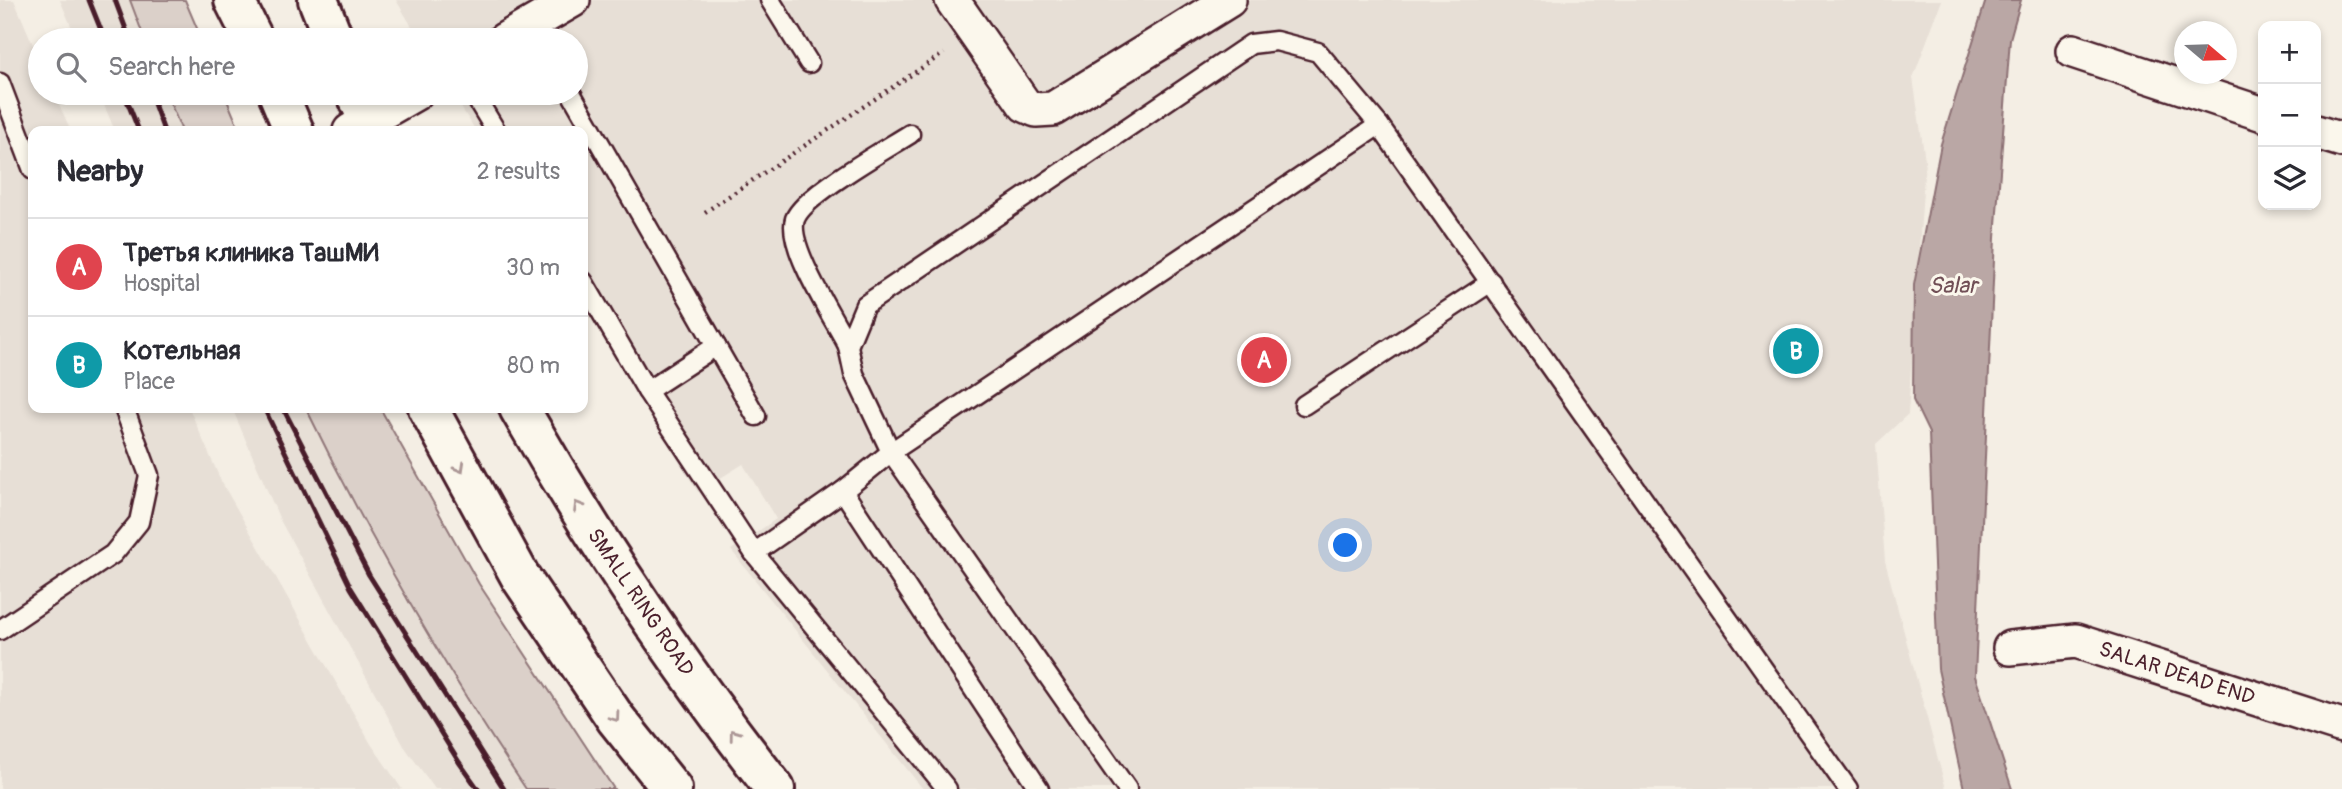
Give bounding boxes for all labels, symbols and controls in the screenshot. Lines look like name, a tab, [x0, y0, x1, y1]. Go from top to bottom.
north arrow	[2174, 21, 2237, 84]
map controls	[2258, 21, 2321, 210]
button: +	[2258, 21, 2321, 84]
search box	[28, 28, 588, 105]
icon: search	[52, 48, 90, 86]
text: Search here	[108, 51, 235, 83]
button: −	[2258, 84, 2321, 147]
button: layers	[2258, 147, 2321, 210]
text: Nearby	[56, 153, 143, 190]
text: 2 results	[477, 157, 560, 186]
text: Третья клиника ТашМИ	[123, 237, 379, 269]
text: A	[72, 253, 86, 282]
text: 30 m	[506, 253, 560, 282]
text: Hospital	[123, 269, 201, 298]
water label: Salar	[1929, 271, 1980, 300]
pin: B	[1773, 325, 1819, 377]
pin: A	[1241, 334, 1287, 386]
text: Котельная	[123, 335, 241, 367]
text: B	[72, 351, 86, 380]
text: 80 m	[507, 351, 560, 380]
text: Place	[123, 367, 175, 396]
one-way arrow	[452, 461, 465, 473]
one-way arrow	[573, 501, 586, 514]
street label: SMALL RING ROAD	[581, 523, 700, 681]
your location	[1328, 528, 1362, 562]
street label: SALAR DEAD END	[2096, 636, 2258, 711]
one-way arrow	[607, 709, 619, 722]
one-way arrow	[730, 729, 742, 742]

